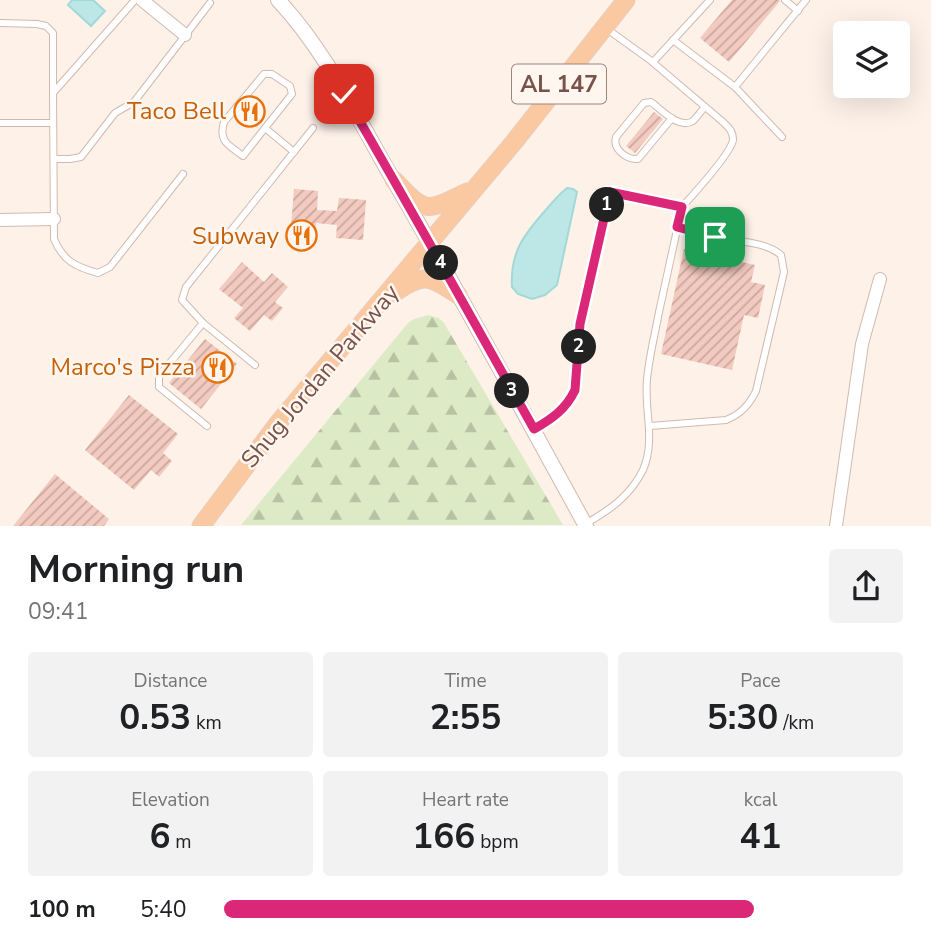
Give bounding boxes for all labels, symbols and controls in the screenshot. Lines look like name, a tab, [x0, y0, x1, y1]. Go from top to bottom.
map controls	[833, 21, 910, 98]
button: layers	[833, 21, 910, 98]
pin	[314, 64, 374, 124]
road number: AL 147	[512, 64, 606, 104]
icon: check	[325, 75, 363, 113]
restaurant icon: Taco Bell	[232, 94, 266, 128]
place label: Taco Bell	[127, 95, 226, 127]
pin: 1	[590, 188, 624, 222]
text: 1	[601, 191, 612, 217]
pin	[685, 207, 745, 267]
icon: arrive	[696, 218, 734, 256]
restaurant icon: Subway	[285, 219, 319, 253]
place label: Subway	[192, 220, 280, 252]
pin: 4	[424, 246, 458, 280]
text: 4	[435, 249, 446, 275]
street label: Shug Jordan Parkway	[234, 277, 407, 475]
pin: 2	[562, 330, 596, 364]
text: 2	[573, 333, 584, 359]
restaurant icon: Marco's Pizza	[201, 350, 235, 384]
place label: Marco's Pizza	[51, 351, 195, 383]
pin: 3	[494, 374, 530, 408]
text: 3	[506, 377, 517, 403]
text: Morning run	[28, 544, 244, 595]
button: share	[829, 549, 903, 623]
text: 09:41	[28, 596, 88, 627]
text: Distance	[134, 668, 207, 694]
text: Time	[444, 668, 487, 694]
text: Pace	[740, 668, 781, 694]
text: 0.53	[119, 694, 191, 741]
text: 2:55	[430, 694, 501, 741]
text: 5:30	[707, 694, 778, 741]
text: km	[191, 710, 222, 736]
text: /km	[778, 710, 814, 736]
text: Elevation	[131, 787, 210, 813]
text: Heart rate	[422, 787, 509, 813]
text: kcal	[744, 787, 777, 813]
text: 6	[149, 813, 170, 860]
text: 166	[412, 813, 475, 860]
text: 41	[739, 813, 782, 860]
text: m	[170, 829, 192, 855]
text: bpm	[475, 829, 519, 855]
text: 100 m	[28, 894, 96, 925]
text: 5:40	[140, 894, 187, 925]

